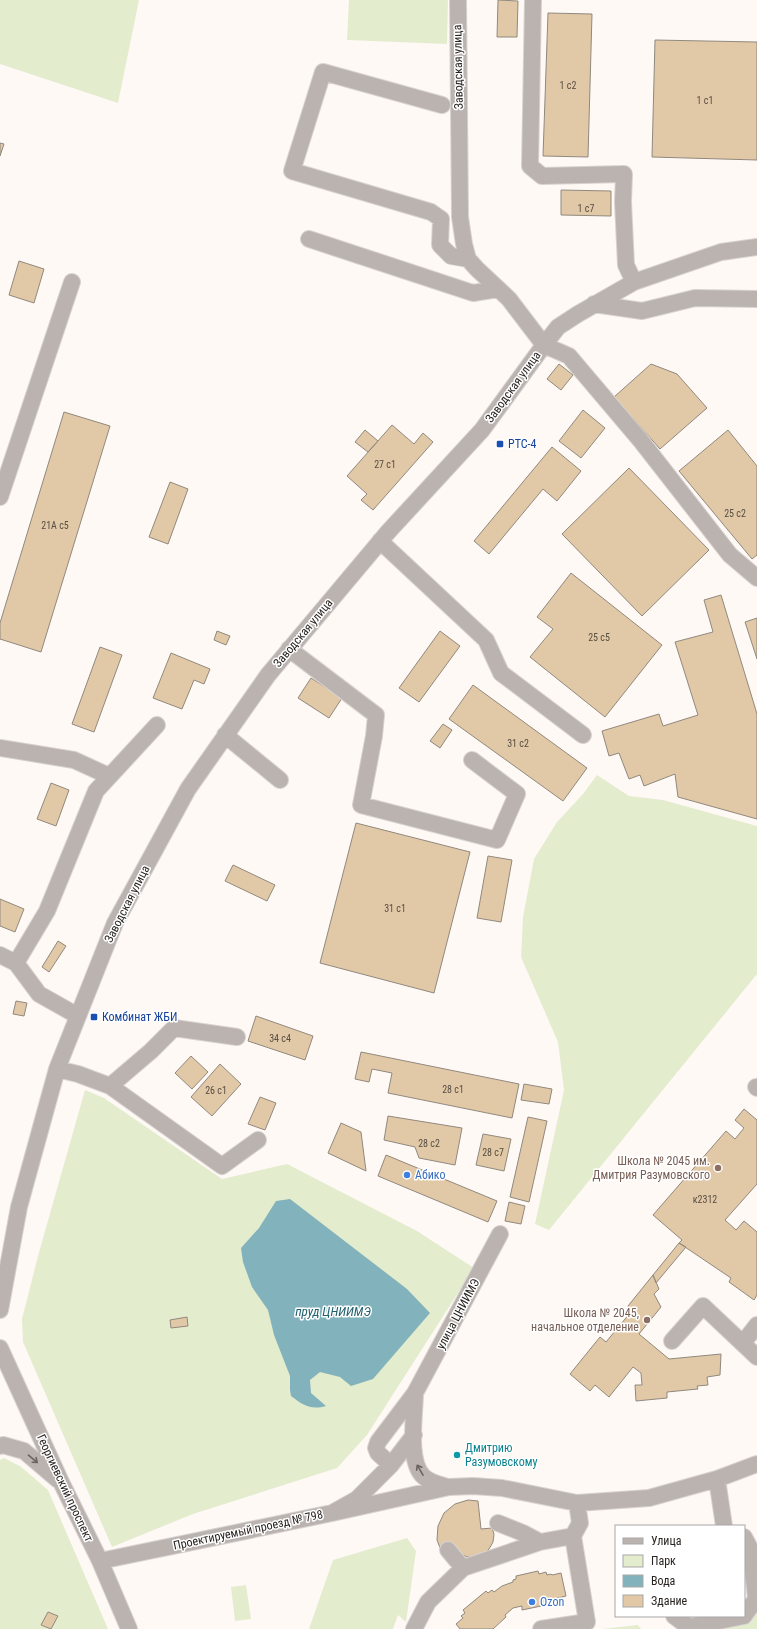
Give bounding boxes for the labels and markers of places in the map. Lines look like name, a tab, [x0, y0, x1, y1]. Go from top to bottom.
place label: РТС-4	[508, 437, 537, 451]
marker: РТС-4	[495, 439, 505, 449]
place label: Комбинат ЖБИ	[102, 1010, 177, 1024]
marker: Комбинат ЖБИ	[89, 1012, 99, 1022]
place label: Школа № 2045 им. Дмитрия Разумовского	[592, 1154, 710, 1182]
marker: Школа № 2045 им. Дмитрия Разумовского	[713, 1163, 723, 1173]
place label: Абико	[415, 1168, 445, 1182]
marker: Абико	[402, 1170, 412, 1180]
place label: Школа № 2045, начальное отделение	[531, 1306, 639, 1334]
marker: Школа № 2045, начальное отделение	[642, 1315, 652, 1325]
place label: Дмитрию Разумовскому	[465, 1441, 537, 1469]
marker: Дмитрию Разумовскому	[452, 1450, 462, 1460]
place label: Ozon	[540, 1595, 564, 1609]
marker: Ozon	[527, 1597, 537, 1607]

